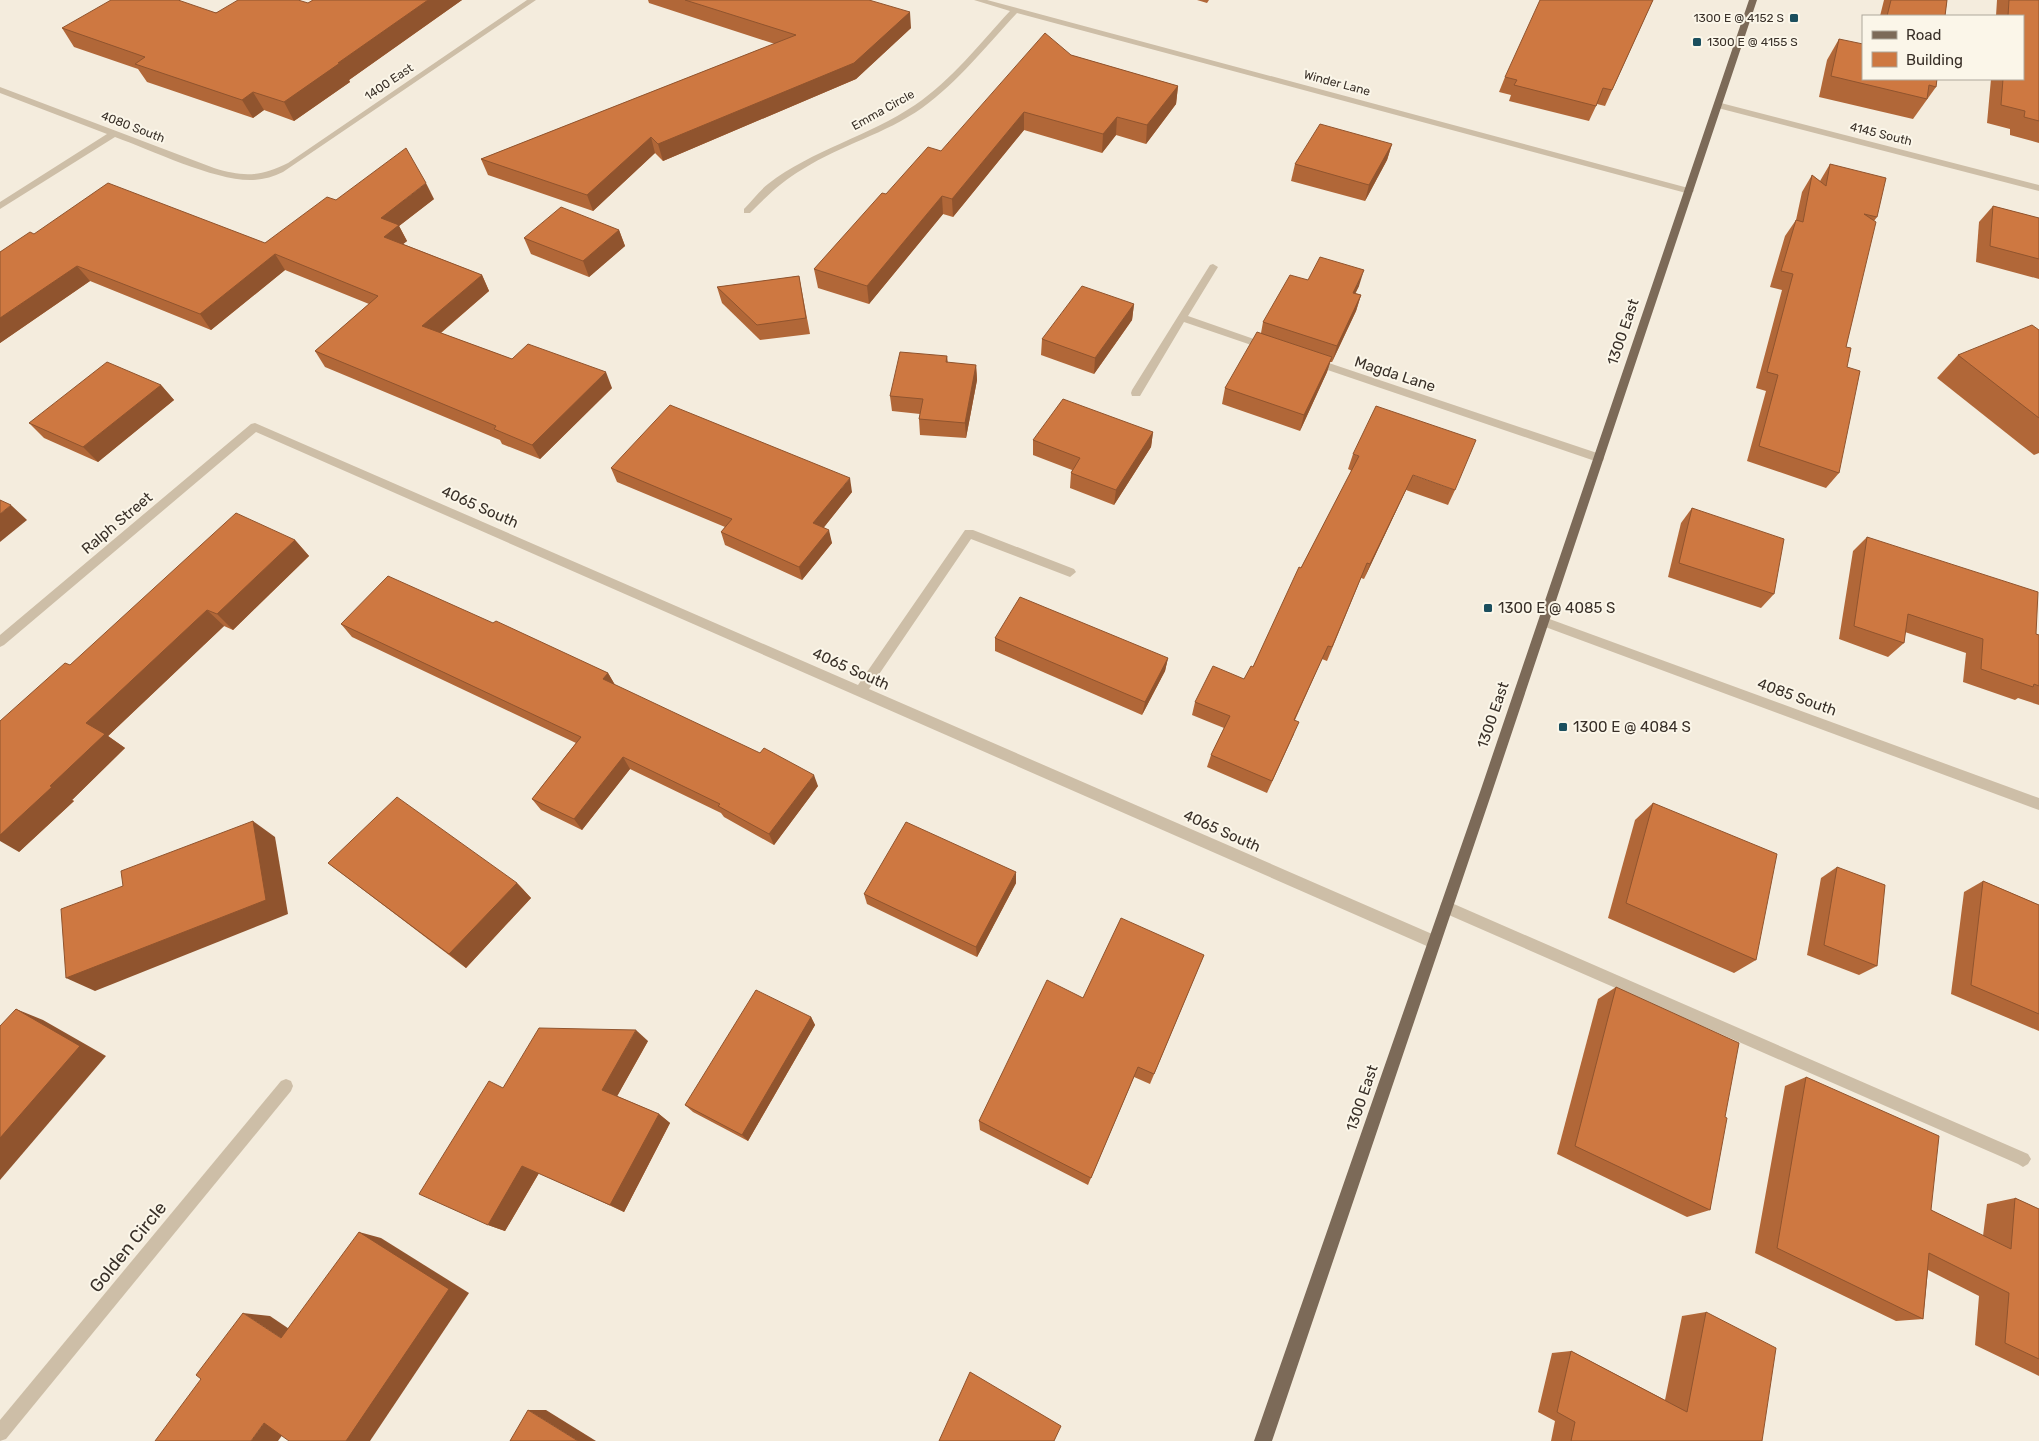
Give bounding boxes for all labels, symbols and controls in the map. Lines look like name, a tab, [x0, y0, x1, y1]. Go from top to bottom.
place label: 1300 E @ 4152 S	[1693, 11, 1784, 25]
marker: 1300 E @ 4152 S	[1788, 12, 1800, 24]
legend	[1862, 15, 2024, 80]
text: Road	[1906, 26, 1942, 44]
place label: 1300 E @ 4155 S	[1707, 35, 1798, 49]
marker: 1300 E @ 4155 S	[1691, 36, 1703, 48]
text: Building	[1906, 51, 1963, 69]
street label: 1400 East	[362, 61, 416, 103]
street label: Winder Lane	[1302, 67, 1372, 99]
street label: Emma Circle	[849, 87, 917, 133]
street label: 4080 South	[99, 108, 167, 146]
street label: 4145 South	[1849, 120, 1913, 148]
street label: 1300 East	[1603, 296, 1643, 368]
street label: Magda Lane	[1352, 352, 1438, 396]
street label: 4065 South	[439, 482, 521, 532]
street label: Ralph Street	[78, 488, 156, 558]
place label: 1300 E @ 4085 S	[1498, 599, 1615, 617]
marker: 1300 E @ 4085 S	[1482, 602, 1494, 614]
street label: 4065 South	[810, 644, 892, 694]
street label: 4085 South	[1755, 674, 1839, 720]
street label: 1300 East	[1473, 679, 1513, 751]
place label: 1300 E @ 4084 S	[1573, 718, 1691, 736]
marker: 1300 E @ 4084 S	[1557, 721, 1569, 733]
street label: 4065 South	[1181, 806, 1263, 856]
street label: 1300 East	[1342, 1062, 1382, 1134]
street label: Golden Circle	[85, 1197, 171, 1297]

